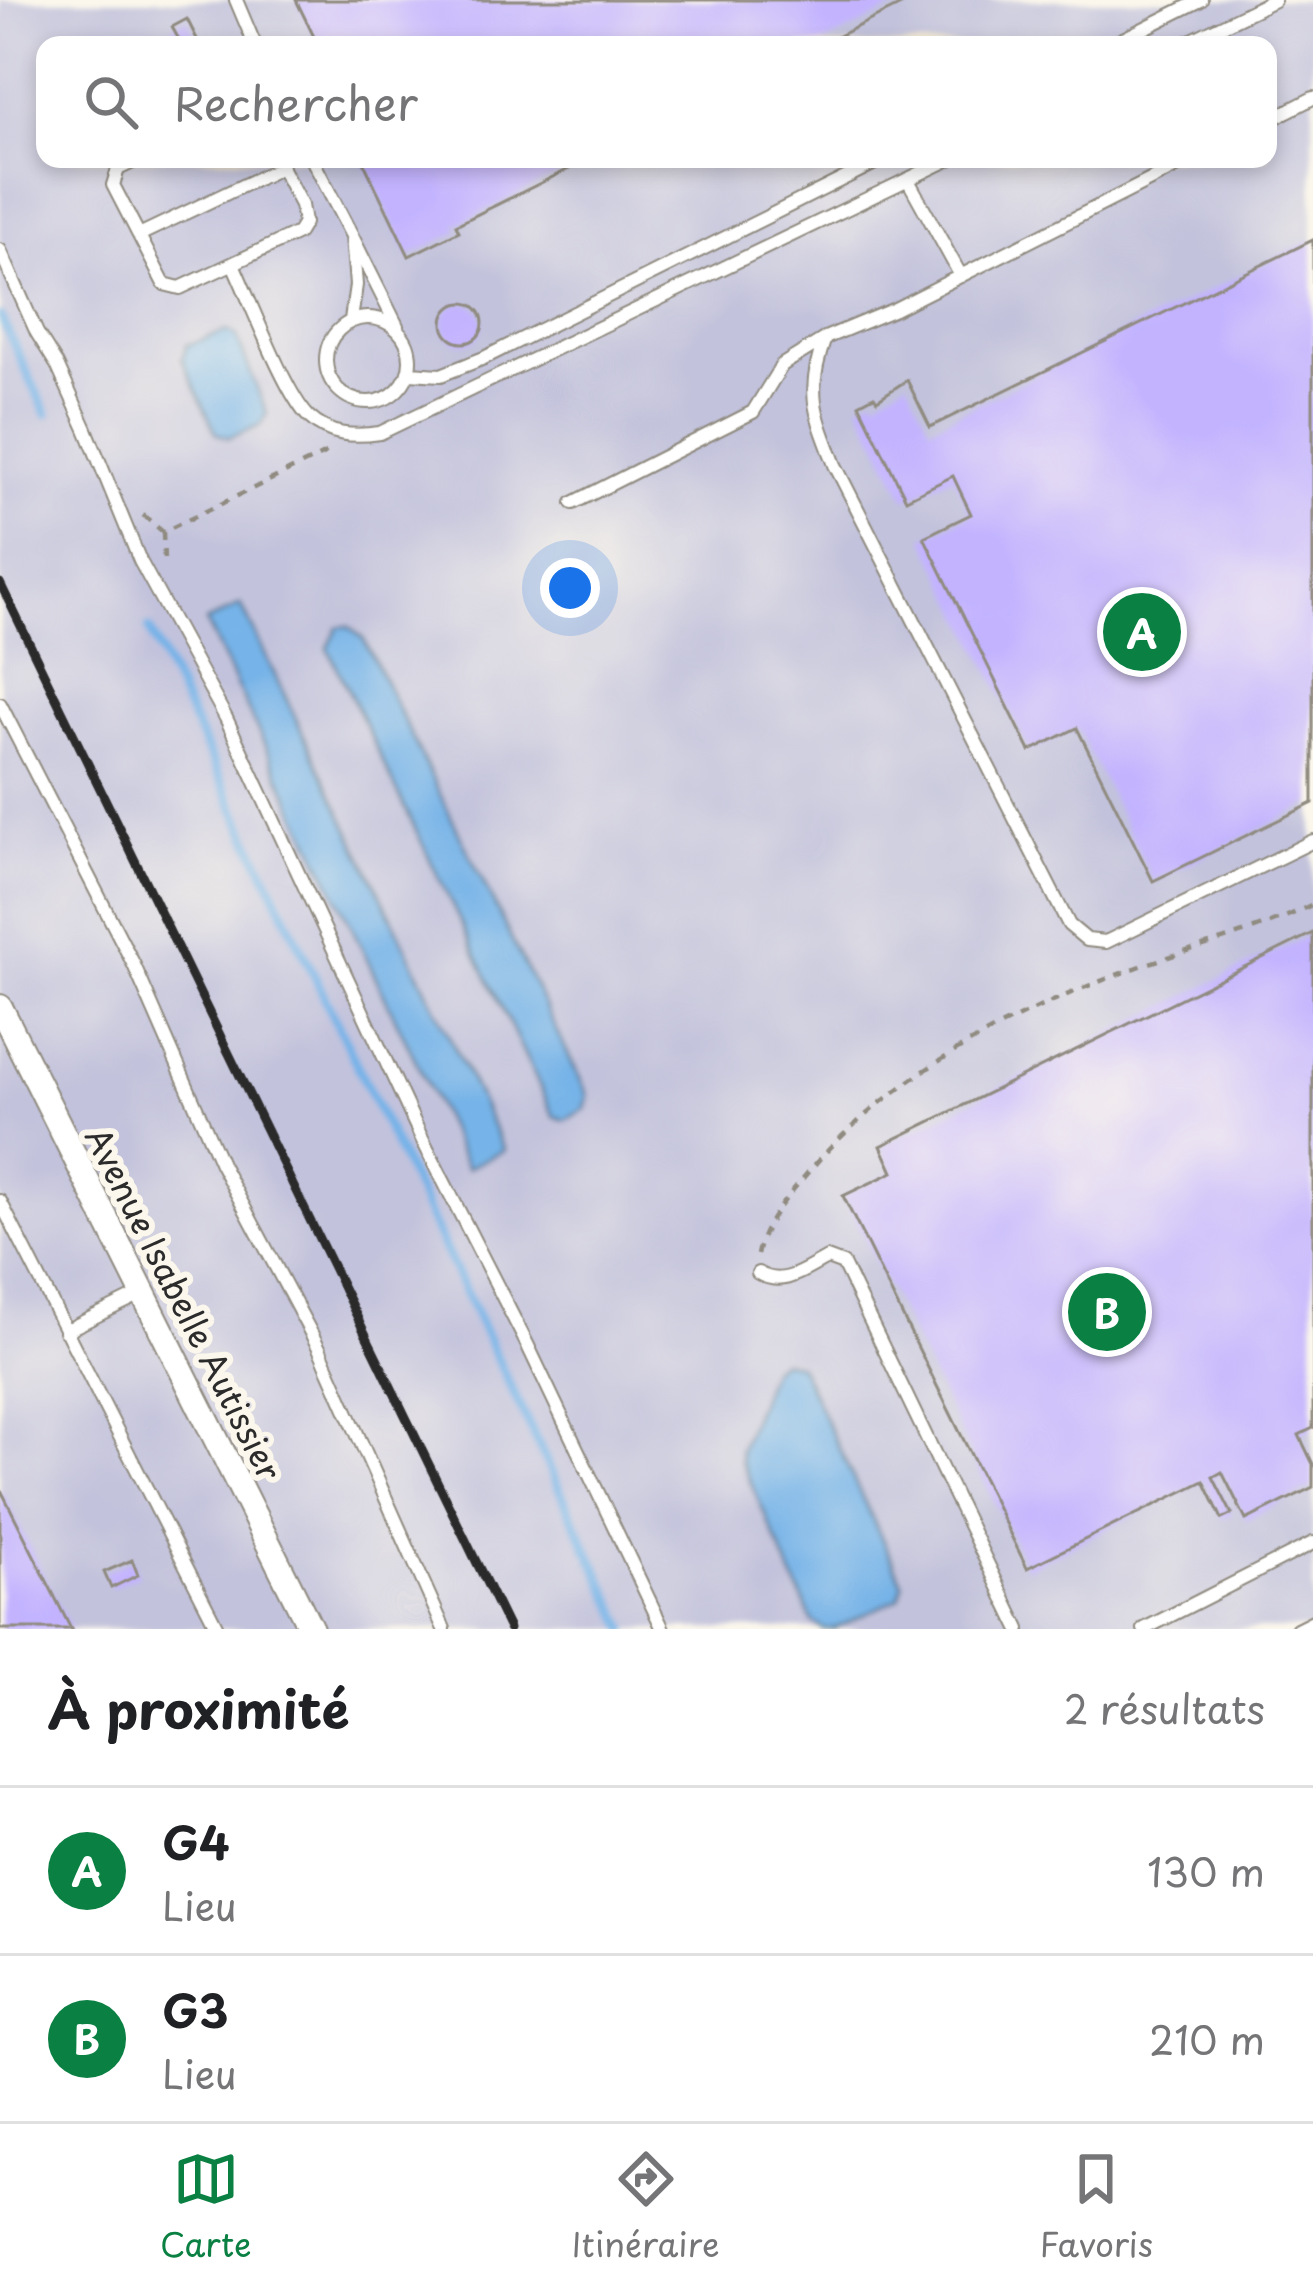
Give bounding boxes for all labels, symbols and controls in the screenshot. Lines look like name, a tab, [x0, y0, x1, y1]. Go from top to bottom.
search box	[36, 36, 1277, 168]
text: Rechercher	[174, 68, 418, 136]
icon: search	[78, 69, 144, 135]
your location	[540, 558, 600, 618]
pin: A	[1103, 587, 1181, 677]
street label: Avenue Isabelle Autissier	[74, 1118, 296, 1488]
pin: B	[1068, 1267, 1146, 1357]
text: À proximité	[48, 1669, 349, 1746]
text: 2 résultats	[1064, 1678, 1265, 1737]
text: G4	[162, 1807, 230, 1875]
text: A	[72, 1841, 102, 1900]
text: 130 m	[1147, 1841, 1265, 1900]
text: Lieu	[162, 1875, 237, 1934]
text: G3	[162, 1975, 228, 2043]
text: B	[74, 2009, 100, 2068]
text: 210 m	[1149, 2009, 1265, 2068]
text: Lieu	[162, 2043, 237, 2102]
tab: Carte	[160, 2146, 251, 2268]
tab: Itinéraire	[571, 2146, 720, 2268]
tab: Favoris	[1040, 2146, 1153, 2268]

